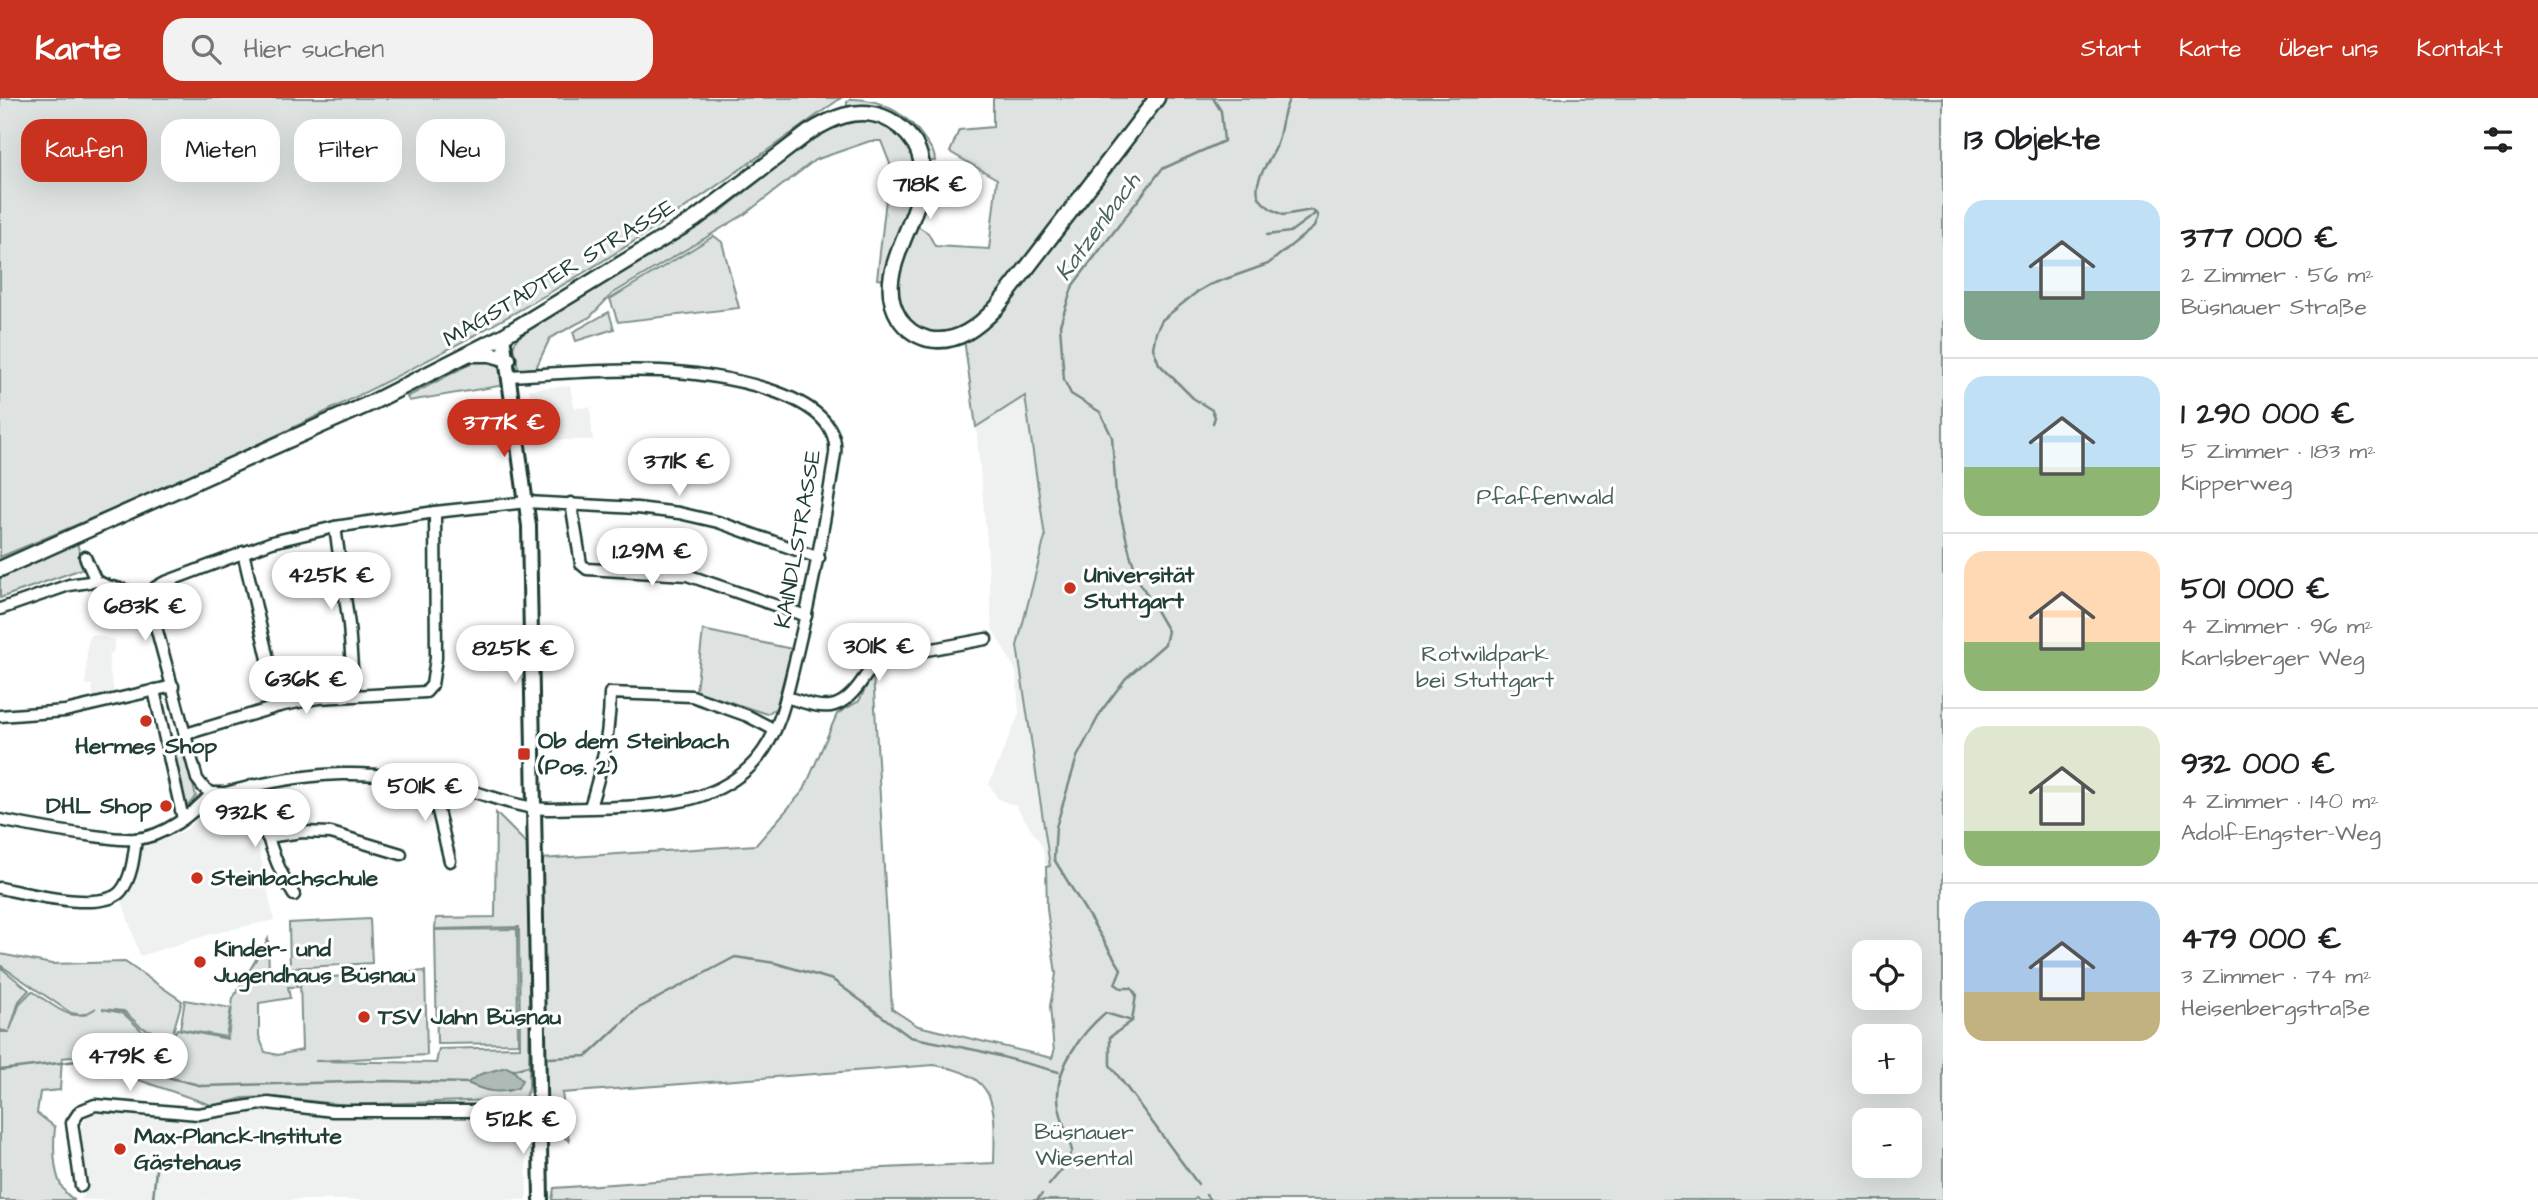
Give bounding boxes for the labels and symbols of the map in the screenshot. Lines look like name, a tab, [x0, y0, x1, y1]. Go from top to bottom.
pin: 718K €	[873, 162, 987, 221]
water label: Katzenbach	[1047, 165, 1149, 288]
street label: MAGSTADTER STRASSE	[437, 191, 681, 355]
pin: 377K €	[447, 400, 561, 459]
pin: 371K €	[622, 438, 736, 498]
street label: KAINDLSTRASSE	[767, 447, 830, 631]
park label: Pfaffenwald	[1477, 481, 1614, 513]
pin: 1.29M €	[587, 528, 717, 588]
pin: 425K €	[274, 552, 388, 612]
place label: Universität Stuttgart	[1083, 559, 1195, 618]
marker: Universität Stuttgart	[1062, 580, 1078, 596]
pin: 683K €	[88, 584, 202, 643]
pin: 301K €	[822, 624, 936, 683]
pin: 825K €	[458, 626, 572, 685]
park label: Rotwildpark bei Stuttgart	[1416, 638, 1555, 697]
pin: 636K €	[249, 656, 363, 716]
marker: Hermes Shop	[138, 713, 154, 729]
place label: Ob dem Steinbach (Pos. 2)	[537, 725, 730, 783]
place label: Hermes Shop	[75, 730, 217, 762]
marker: Ob dem Steinbach (Pos. 2)	[516, 746, 532, 762]
pin: 501K €	[368, 764, 482, 823]
place label: DHL Shop	[46, 790, 152, 822]
pin: 932K €	[198, 790, 312, 849]
marker: DHL Shop	[158, 798, 174, 814]
place label: Steinbachschule	[210, 862, 379, 894]
marker: Steinbachschule	[189, 870, 205, 886]
place label: Kinder- und Jugendhaus Büsnau	[213, 933, 416, 992]
marker: Kinder- und Jugendhaus Büsnau	[192, 954, 208, 970]
place label: TSV Jahn Büsnau	[377, 1001, 561, 1033]
marker: TSV Jahn Büsnau	[356, 1009, 372, 1025]
pin: 479K €	[73, 1034, 187, 1093]
pin: 512K €	[466, 1096, 580, 1156]
park label: Büsnauer Wiesental	[1034, 1116, 1134, 1174]
place label: Max-Planck-Institute Gästehaus	[134, 1120, 343, 1178]
marker: Max-Planck-Institute Gästehaus	[112, 1141, 128, 1157]

